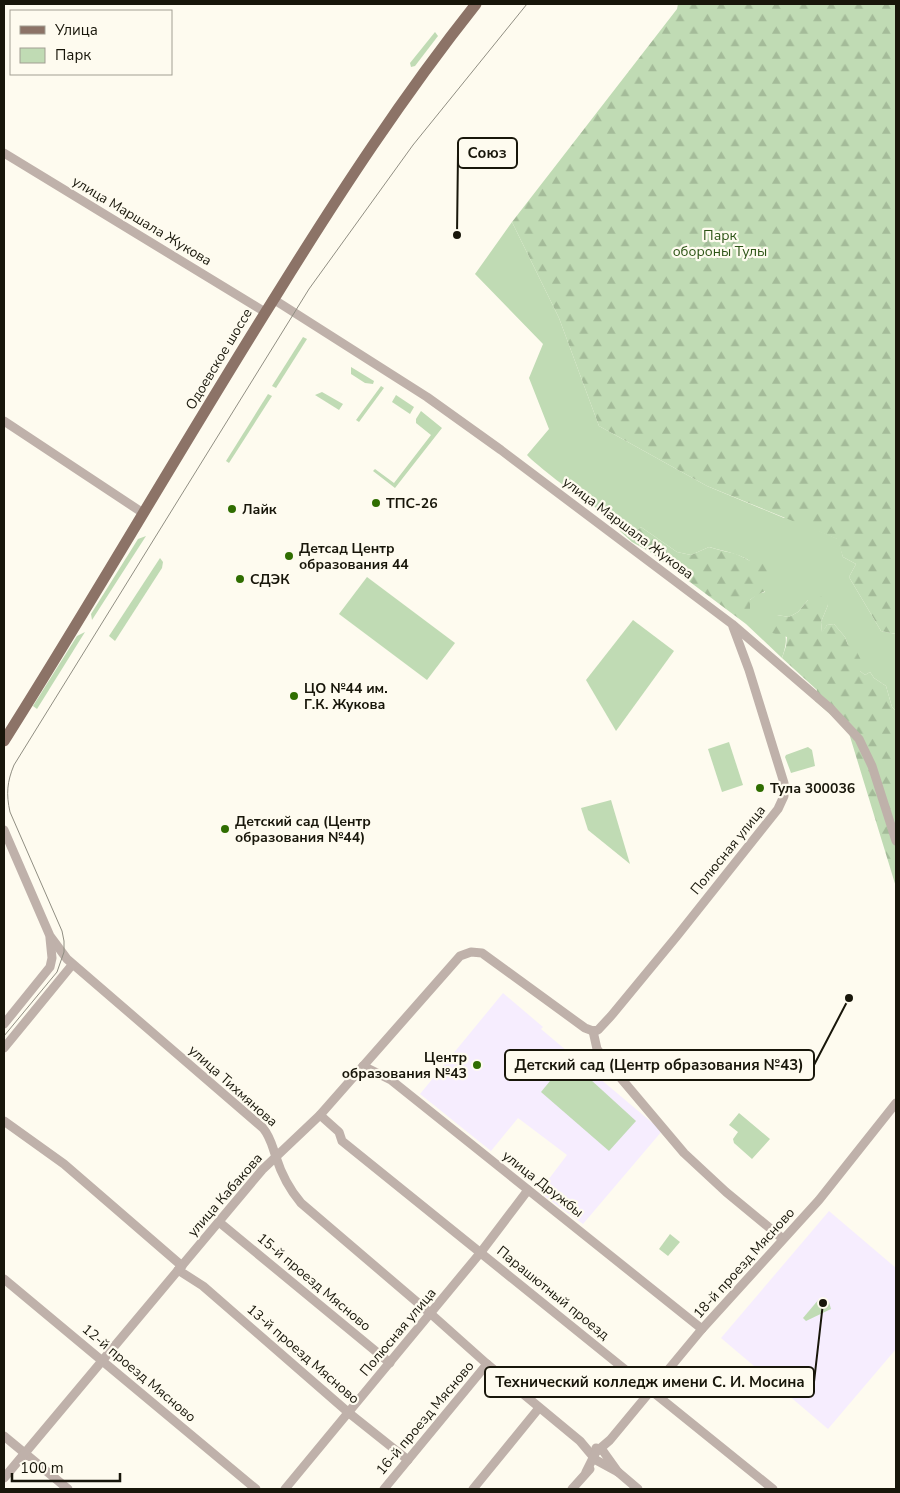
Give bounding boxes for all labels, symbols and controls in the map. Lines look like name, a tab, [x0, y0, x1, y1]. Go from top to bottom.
legend	[10, 10, 172, 75]
text: Улица	[54, 20, 98, 40]
text: Парк	[55, 45, 91, 65]
callout: Союз	[458, 138, 517, 168]
text: Союз	[468, 143, 507, 163]
street label: улица Маршала Жукова	[69, 172, 215, 270]
park label: Парк обороны Тулы	[673, 226, 767, 261]
street label: Одоевское шоссе	[181, 305, 257, 413]
street label: улица Маршала Жукова	[559, 472, 697, 584]
place label: ТПС-26	[386, 494, 438, 513]
marker: ТПС-26	[370, 497, 382, 509]
place label: Лайк	[242, 500, 277, 519]
marker: Лайк	[226, 503, 238, 515]
place label: Детсад Центр образования 44	[299, 539, 409, 574]
marker: Детсад Центр образования 44	[283, 550, 295, 562]
place label: СДЭК	[250, 570, 290, 589]
marker: СДЭК	[234, 573, 246, 585]
place label: ЦО №44 им. Г.К. Жукова	[304, 679, 388, 714]
marker: ЦО №44 им. Г.К. Жукова	[288, 690, 300, 702]
place label: Тула 300036	[770, 779, 855, 798]
marker: Тула 300036	[754, 782, 766, 794]
street label: Полюсная улица	[686, 801, 770, 899]
place label: Детский сад (Центр образования №44)	[235, 812, 371, 847]
marker: Детский сад (Центр образования №44)	[219, 823, 231, 835]
street label: улица Тихмянова	[184, 1041, 282, 1131]
place label: Центр образования №43	[342, 1048, 467, 1083]
callout: Детский сад (Центр образования №43)	[505, 1050, 814, 1080]
text: Детский сад (Центр образования №43)	[514, 1055, 804, 1075]
marker: Центр образования №43	[471, 1059, 483, 1071]
street label: улица Дружбы	[498, 1146, 588, 1222]
street label: улица Кабакова	[183, 1149, 267, 1241]
street label: 18-й проезд Мясново	[689, 1203, 799, 1323]
street label: 15-й проезд Мясново	[253, 1229, 375, 1335]
street label: Парашютный проезд	[493, 1242, 613, 1344]
street label: Полюсная улица	[355, 1284, 441, 1380]
street label: 13-й проезд Мясново	[243, 1300, 363, 1408]
street label: 12-й проезд Мясново	[78, 1320, 200, 1426]
street label: 16-й проезд Мясново	[372, 1357, 478, 1479]
callout: Технический колледж имени С. И. Мосина	[485, 1367, 814, 1397]
text: Технический колледж имени С. И. Мосина	[495, 1372, 805, 1392]
scale bar	[12, 1450, 120, 1482]
text: 100 m	[20, 1458, 64, 1478]

